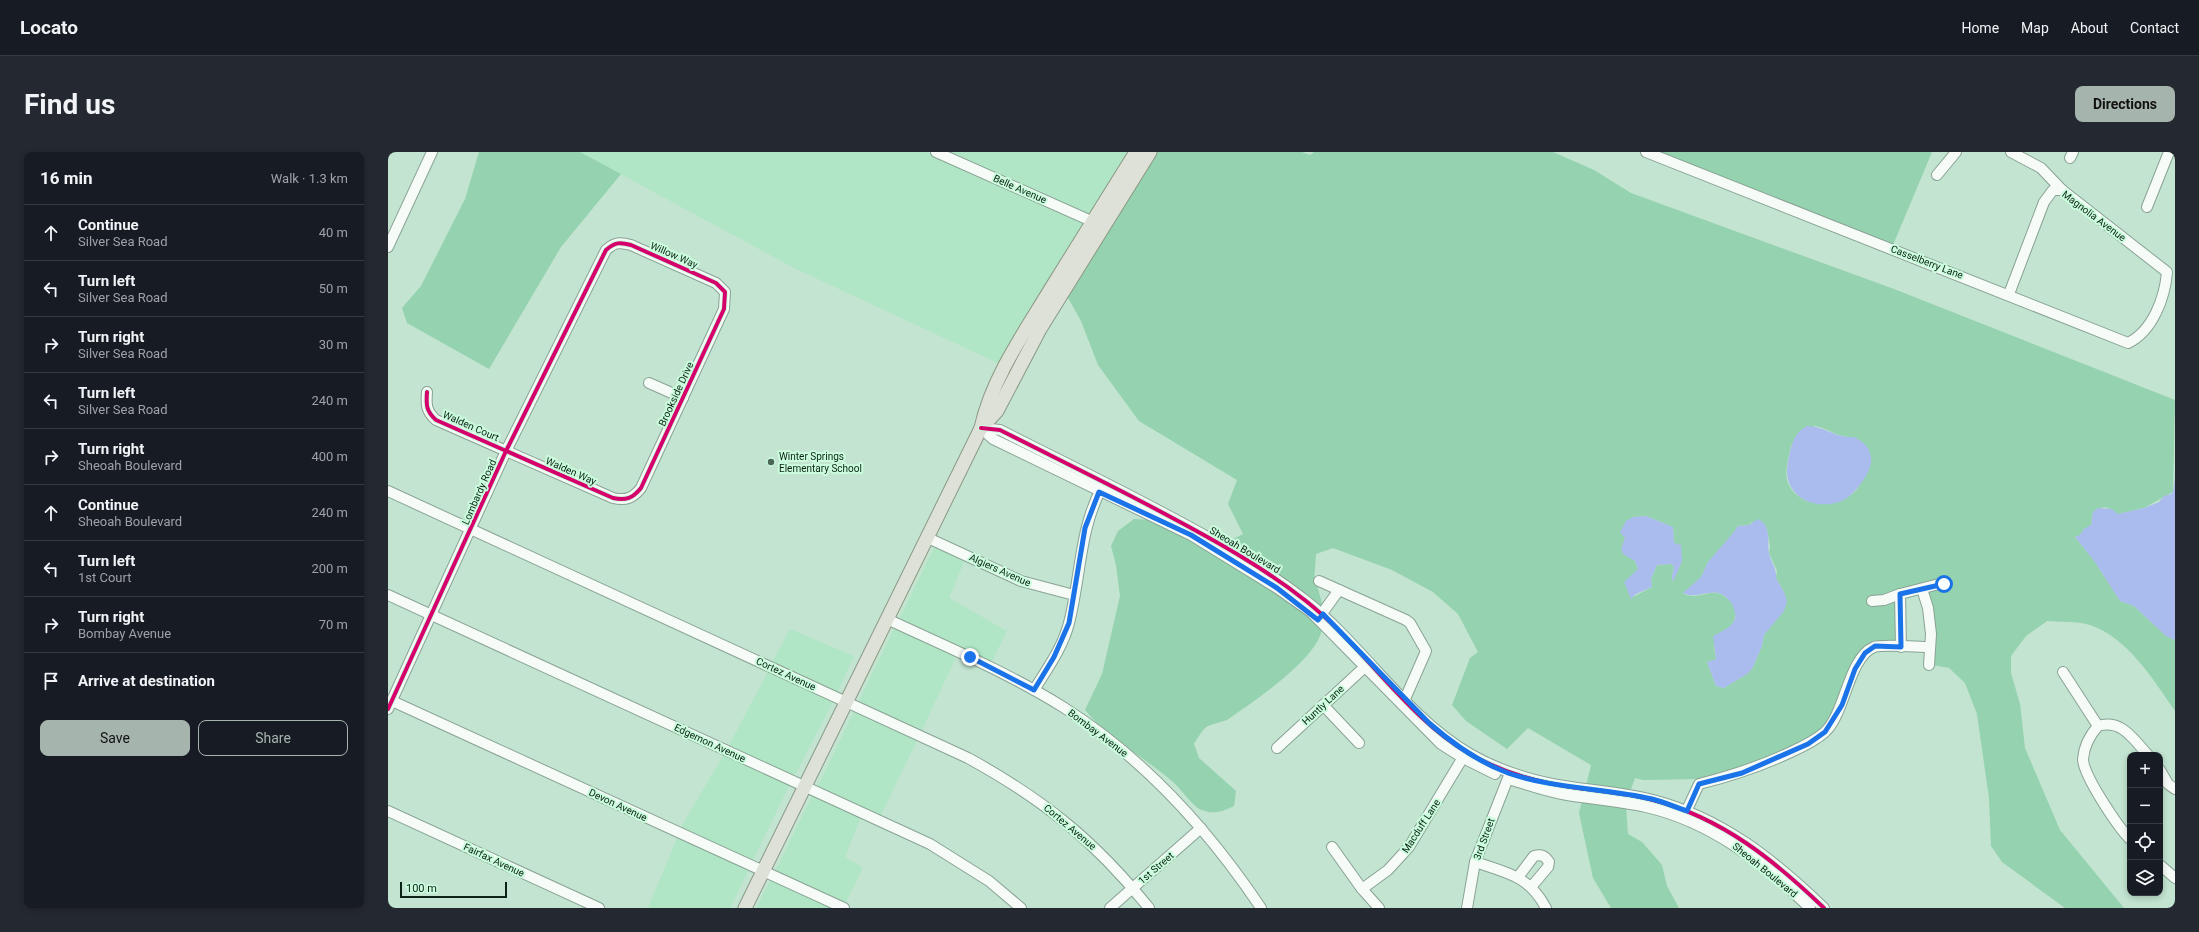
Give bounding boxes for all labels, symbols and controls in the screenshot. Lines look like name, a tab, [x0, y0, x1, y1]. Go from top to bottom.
text: Locato	[20, 16, 78, 39]
text: Home	[1961, 20, 1999, 36]
text: Map	[2021, 20, 2049, 36]
text: About	[2071, 20, 2108, 36]
text: Contact	[2130, 20, 2179, 36]
button: Directions	[2075, 86, 2175, 122]
text: Find us	[24, 88, 115, 121]
text: 16 min	[40, 168, 93, 188]
text: Walk · 1.3 km	[271, 171, 348, 186]
street label: Belle Avenue	[992, 172, 1048, 206]
street label: Magnolia Avenue	[2060, 189, 2128, 243]
text: Continue	[78, 216, 139, 234]
icon: ahead	[40, 222, 62, 244]
text: 40 m	[319, 225, 348, 240]
text: Silver Sea Road	[78, 234, 168, 249]
street label: Willow Way	[649, 240, 700, 270]
street label: Casselberry Lane	[1889, 243, 1965, 281]
text: Turn left	[78, 272, 135, 290]
icon: left	[40, 278, 62, 300]
text: 50 m	[319, 281, 348, 296]
text: Silver Sea Road	[78, 290, 168, 305]
text: Turn right	[78, 328, 144, 346]
icon: right	[40, 334, 62, 356]
text: 30 m	[319, 337, 348, 352]
text: Silver Sea Road	[78, 346, 168, 361]
street label: Brookside Drive	[656, 360, 696, 428]
text: Turn left	[78, 384, 135, 402]
icon: left	[40, 390, 62, 412]
text: 240 m	[311, 393, 348, 408]
text: Silver Sea Road	[78, 402, 168, 417]
street label: Walden Court	[441, 409, 501, 443]
text: Turn right	[78, 440, 144, 458]
icon: right	[40, 446, 62, 468]
text: 400 m	[311, 449, 348, 464]
place label: Winter Springs Elementary School	[779, 451, 862, 474]
street label: Walden Way	[544, 455, 598, 487]
marker: Winter Springs Elementary School	[766, 457, 776, 467]
text: Sheoah Boulevard	[78, 458, 182, 473]
street label: Lombardy Road	[460, 458, 498, 526]
text: Continue	[78, 496, 139, 514]
icon: ahead	[40, 502, 62, 524]
text: 240 m	[311, 505, 348, 520]
text: Sheoah Boulevard	[78, 514, 182, 529]
street label: Sheoah Boulevard	[1208, 525, 1282, 575]
text: Turn left	[78, 552, 135, 570]
street label: Algiers Avenue	[968, 552, 1032, 588]
icon: left	[40, 558, 62, 580]
text: 200 m	[311, 561, 348, 576]
text: 1st Court	[78, 570, 132, 585]
route start	[1935, 575, 1953, 593]
text: Turn right	[78, 608, 144, 626]
icon: right	[40, 614, 62, 636]
text: 70 m	[319, 617, 348, 632]
text: Bombay Avenue	[78, 626, 171, 641]
route end	[961, 648, 979, 666]
street label: Cortez Avenue	[754, 655, 818, 693]
icon: arrive	[40, 670, 62, 692]
text: Arrive at destination	[78, 672, 215, 690]
street label: Huntly Lane	[1300, 683, 1346, 727]
street label: Bombay Avenue	[1066, 707, 1130, 759]
button: Save	[40, 720, 190, 756]
button: Share	[198, 720, 348, 756]
street label: Edgemon Avenue	[673, 722, 747, 764]
map controls	[2127, 752, 2163, 896]
button: +	[2127, 752, 2163, 788]
street label: Devon Avenue	[587, 787, 649, 823]
button: −	[2127, 788, 2163, 824]
street label: Macduff Lane	[1400, 797, 1442, 855]
street label: Cortez Avenue	[1042, 802, 1098, 852]
street label: 3rd Street	[1471, 817, 1497, 861]
button: locate	[2127, 824, 2163, 860]
street label: Fairfax Avenue	[462, 841, 526, 879]
street label: Sheoah Boulevard	[1730, 841, 1800, 899]
street label: 1st Street	[1136, 850, 1176, 886]
button: layers	[2127, 860, 2163, 896]
scale bar	[400, 880, 507, 899]
text: 100 m	[406, 882, 437, 895]

